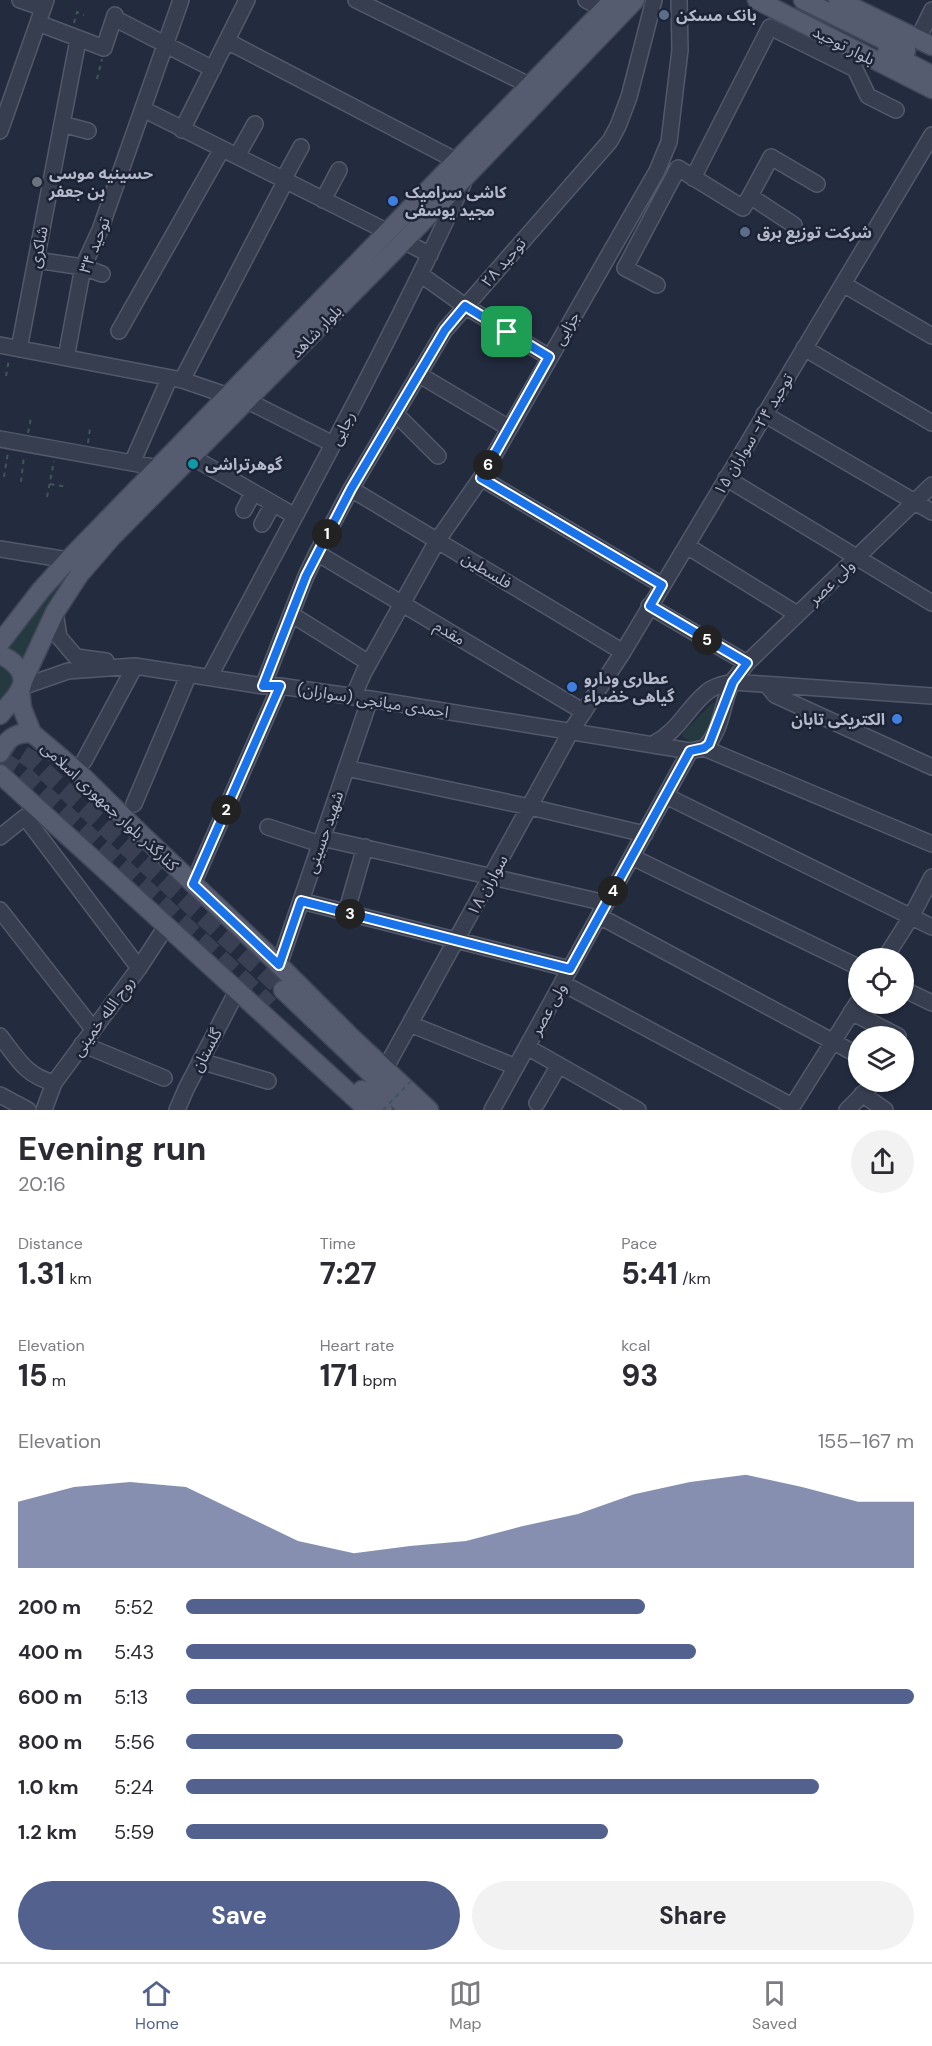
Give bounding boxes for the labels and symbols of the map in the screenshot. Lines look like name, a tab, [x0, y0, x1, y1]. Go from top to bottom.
place label: بانک مسکن	[676, 5, 757, 26]
marker: بانک مسکن	[657, 8, 671, 22]
street label: بلوار توحید	[809, 21, 878, 70]
place label: حسینیه موسی بن جعفر	[48, 163, 153, 202]
marker: حسینیه موسی بن جعفر	[30, 175, 44, 189]
place label: کاشی سرامیک مجید یوسفی	[405, 182, 507, 221]
marker: کاشی سرامیک مجید یوسفی	[386, 194, 400, 208]
street label: توحید ۳۴	[74, 214, 115, 276]
place label: شرکت توزیع برق	[757, 222, 872, 245]
street label: شاکری	[24, 224, 53, 270]
marker: شرکت توزیع برق	[738, 225, 752, 239]
street label: توحید ۲۸	[476, 233, 531, 291]
street label: بلوار شاهد	[286, 300, 347, 362]
pin	[481, 306, 532, 357]
street label: جزایی	[548, 308, 584, 349]
street label: توحید ۲۴- سواران ۱۵	[709, 369, 798, 499]
street label: رجایی	[325, 407, 360, 449]
pin: 6	[473, 450, 503, 480]
place label: گوهرتراشی	[205, 454, 283, 475]
marker: گوهرتراشی	[186, 457, 200, 471]
pin: 1	[312, 519, 342, 549]
street label: فلسطین	[458, 547, 516, 593]
street label: ولی عصر	[803, 555, 859, 610]
street label: مقدم	[429, 615, 469, 652]
pin: 5	[692, 625, 722, 655]
place label: عطاری ودارو گیاهی خضراء	[584, 668, 675, 707]
street label: احمدی میانجی (سواران)	[296, 678, 450, 723]
marker: عطاری ودارو گیاهی خضراء	[565, 680, 579, 694]
place label: الکتریکی تابان	[791, 709, 885, 730]
marker: الکتریکی تابان	[890, 712, 904, 726]
street label: کنارگذر بلوار جمهوری اسلامی	[36, 737, 183, 876]
street label: شهید حسینی	[301, 788, 348, 876]
pin: 2	[211, 795, 241, 825]
street label: سواران ۱۸	[462, 851, 513, 920]
pin: 4	[598, 876, 628, 906]
pin: 3	[335, 899, 365, 929]
street label: روح الله خمینی	[67, 972, 141, 1062]
street label: ولی عصر	[525, 979, 571, 1040]
street label: گلستان	[186, 1024, 227, 1076]

